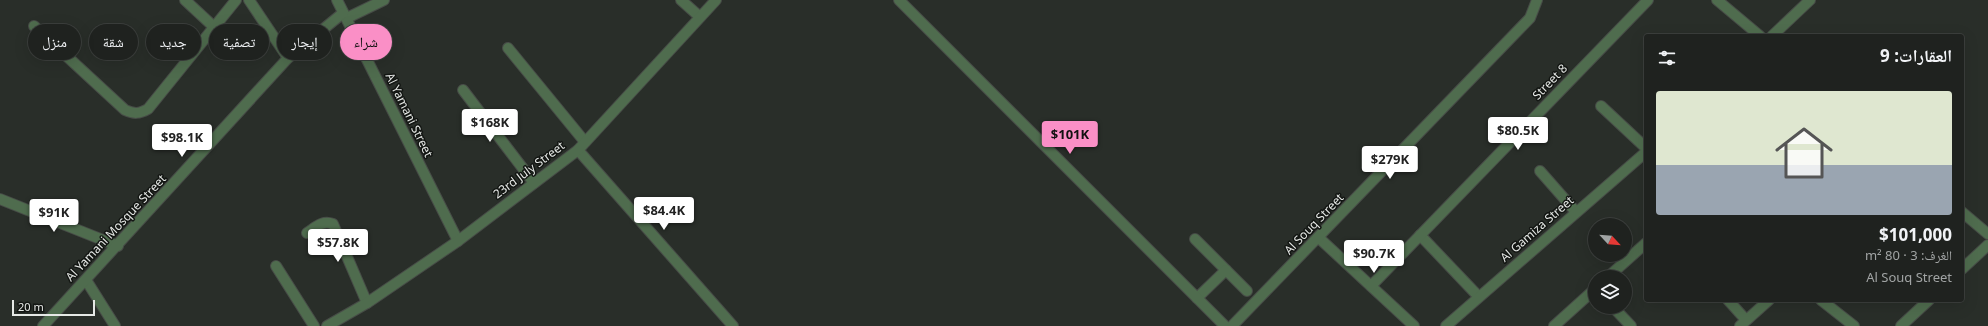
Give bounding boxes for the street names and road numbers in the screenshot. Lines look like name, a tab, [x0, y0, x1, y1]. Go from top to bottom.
street label: Street 8	[1528, 60, 1571, 103]
street label: Al Yamani Street	[382, 70, 438, 160]
street label: 23rd July Street	[489, 137, 568, 202]
street label: Al Yamani Mosque Street	[62, 170, 170, 285]
street label: Al Souq Street	[1280, 189, 1348, 258]
street label: Al Gamiza Street	[1496, 191, 1578, 265]

